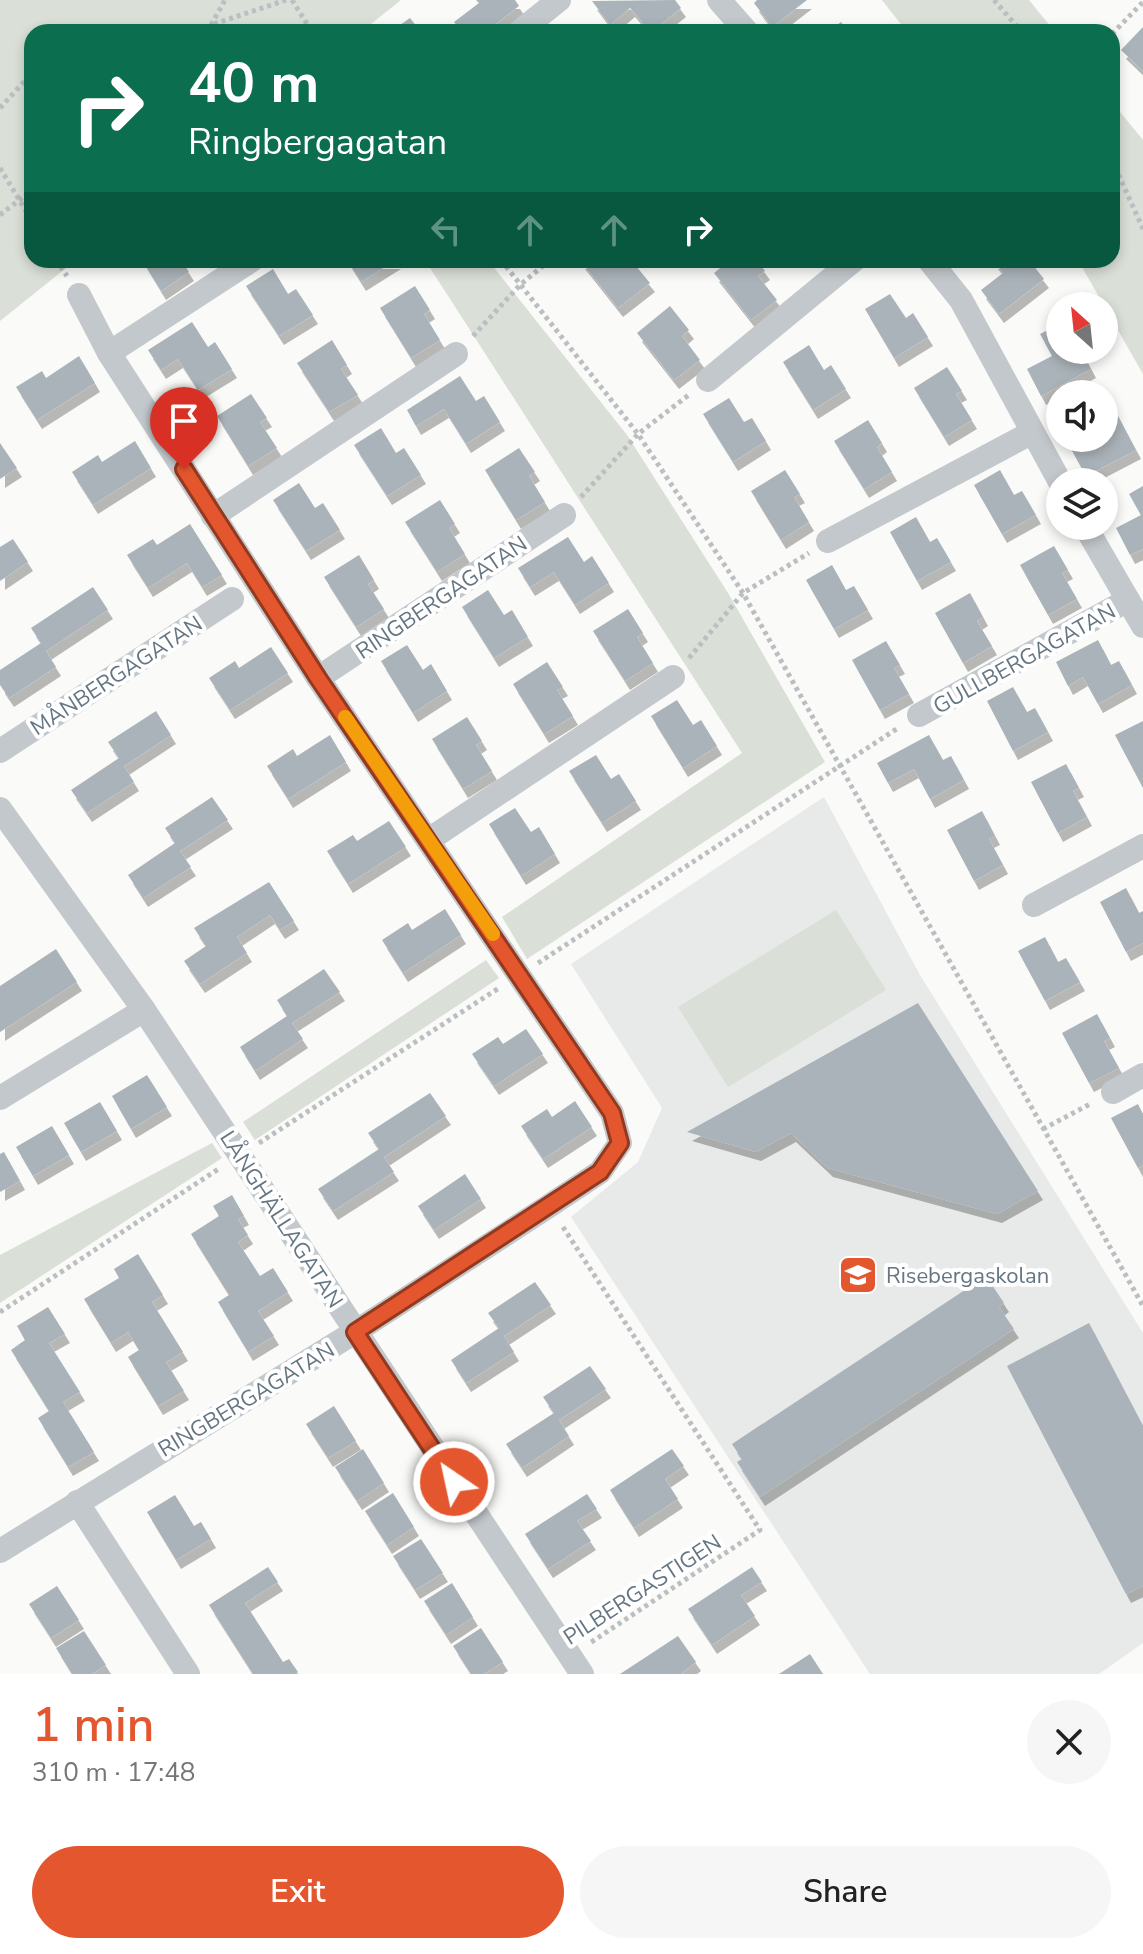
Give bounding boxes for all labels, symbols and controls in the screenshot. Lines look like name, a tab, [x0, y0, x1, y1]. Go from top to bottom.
text: 40 m	[188, 45, 319, 122]
icon: right	[56, 56, 160, 160]
text: Ringbergagatan	[188, 118, 447, 167]
icon: left	[424, 208, 468, 252]
icon: ahead	[508, 208, 552, 252]
icon: ahead	[592, 208, 636, 252]
icon: right	[676, 208, 720, 252]
north arrow	[1046, 292, 1118, 364]
map controls	[1046, 292, 1118, 540]
button: sound	[1046, 380, 1118, 452]
pin	[150, 387, 218, 469]
icon: arrive	[162, 399, 206, 443]
button: layers	[1046, 468, 1118, 540]
street label: RINGBERGAGATAN	[350, 529, 533, 666]
street label: GULLBERGAGATAN	[928, 596, 1121, 721]
street label: MÅNBERGAGATAN	[25, 609, 208, 743]
street label: LÅNGHÄLLAGATAN	[212, 1125, 350, 1314]
school or university icon: Risebergaskolan	[837, 1254, 879, 1296]
place label: Risebergaskolan	[886, 1261, 1049, 1291]
street label: RINGBERGAGATAN	[153, 1335, 340, 1464]
position arrow	[412, 1440, 496, 1524]
street label: PILBERGASTIGEN	[558, 1527, 727, 1652]
text: 1 min	[32, 1692, 154, 1758]
button: close	[1027, 1700, 1111, 1784]
text: 310 m · 17:48	[32, 1755, 195, 1790]
button: Exit	[32, 1846, 564, 1938]
button: Share	[580, 1846, 1111, 1938]

